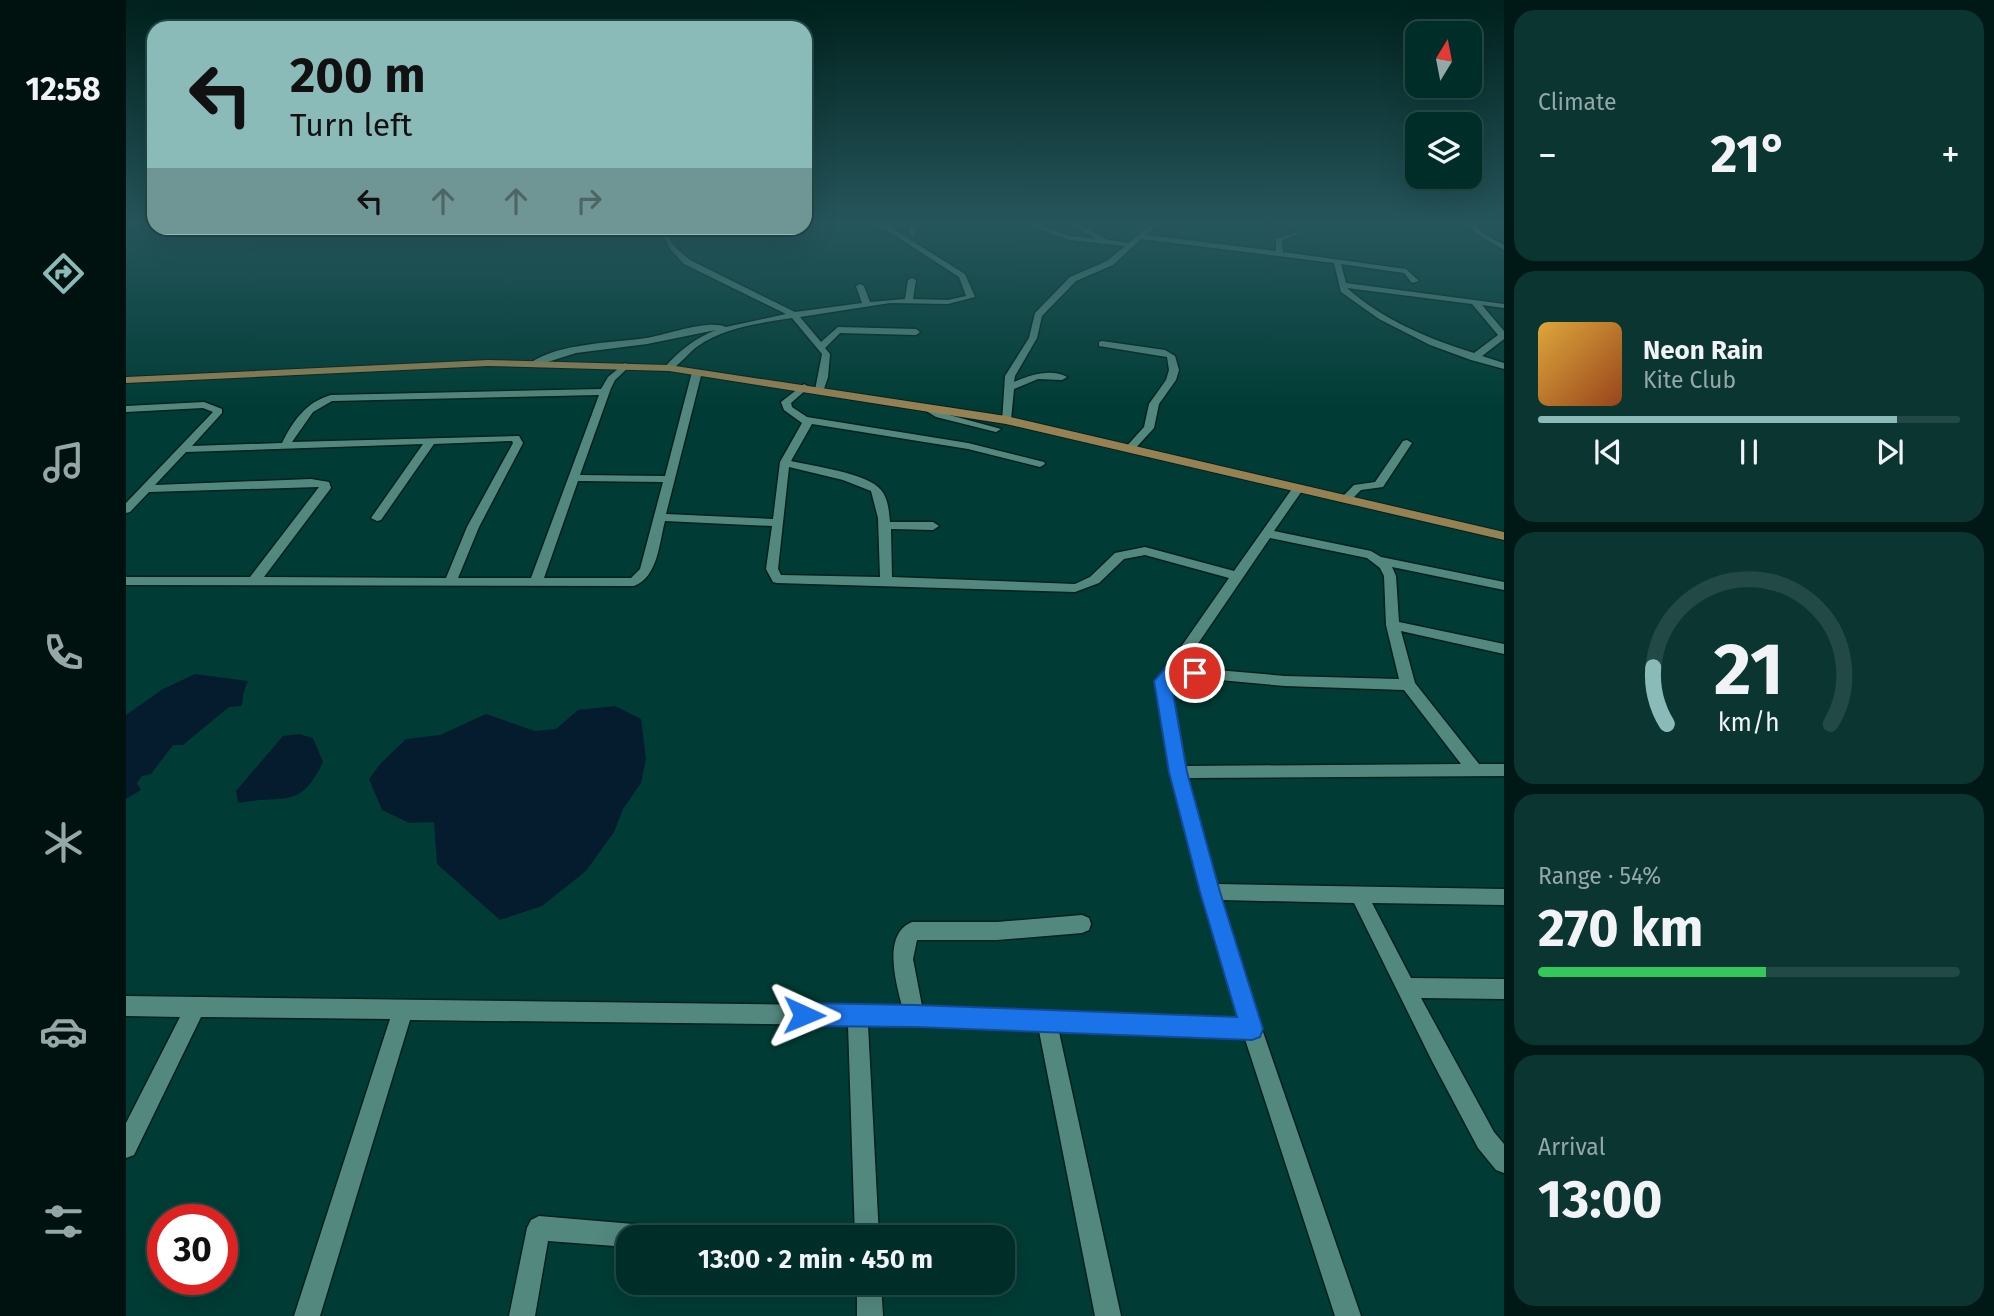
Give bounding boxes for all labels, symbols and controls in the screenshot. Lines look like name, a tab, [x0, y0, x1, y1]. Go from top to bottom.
north arrow	[1405, 21, 1482, 98]
map controls	[1405, 21, 1482, 189]
text: 200 m	[290, 46, 426, 105]
icon: left	[175, 49, 266, 140]
text: 12:58	[25, 70, 101, 108]
text: Climate	[1538, 88, 1617, 116]
text: Turn left	[290, 106, 412, 144]
button: layers	[1405, 112, 1482, 189]
text: 21°	[1711, 123, 1788, 186]
text: −	[1538, 132, 1557, 178]
text: +	[1941, 132, 1960, 178]
icon: left	[351, 182, 389, 220]
icon: ahead	[424, 182, 462, 220]
icon: ahead	[497, 182, 535, 220]
icon: right	[570, 182, 608, 220]
icon: directions	[39, 249, 88, 298]
text: Neon Rain	[1643, 335, 1763, 366]
text: Kite Club	[1643, 366, 1736, 394]
icon: previous	[1589, 433, 1627, 471]
icon: pause	[1730, 433, 1768, 471]
icon: next	[1871, 433, 1909, 471]
icon: music	[39, 438, 88, 487]
text: 21	[1714, 626, 1784, 713]
icon: phone	[39, 628, 88, 677]
pin	[1165, 643, 1225, 703]
icon: arrive	[1176, 654, 1214, 692]
text: km/h	[1718, 708, 1780, 738]
icon: climate	[39, 818, 88, 867]
text: Range · 54%	[1538, 862, 1661, 890]
text: 270 km	[1538, 897, 1704, 960]
position arrow	[767, 978, 841, 1052]
icon: car	[39, 1007, 88, 1056]
text: Arrival	[1538, 1133, 1605, 1161]
text: 13:00	[1538, 1168, 1663, 1231]
icon: filters	[39, 1197, 88, 1246]
speed limit sign: 30	[147, 1204, 238, 1295]
text: 13:00 · 2 min · 450 m	[698, 1244, 933, 1275]

